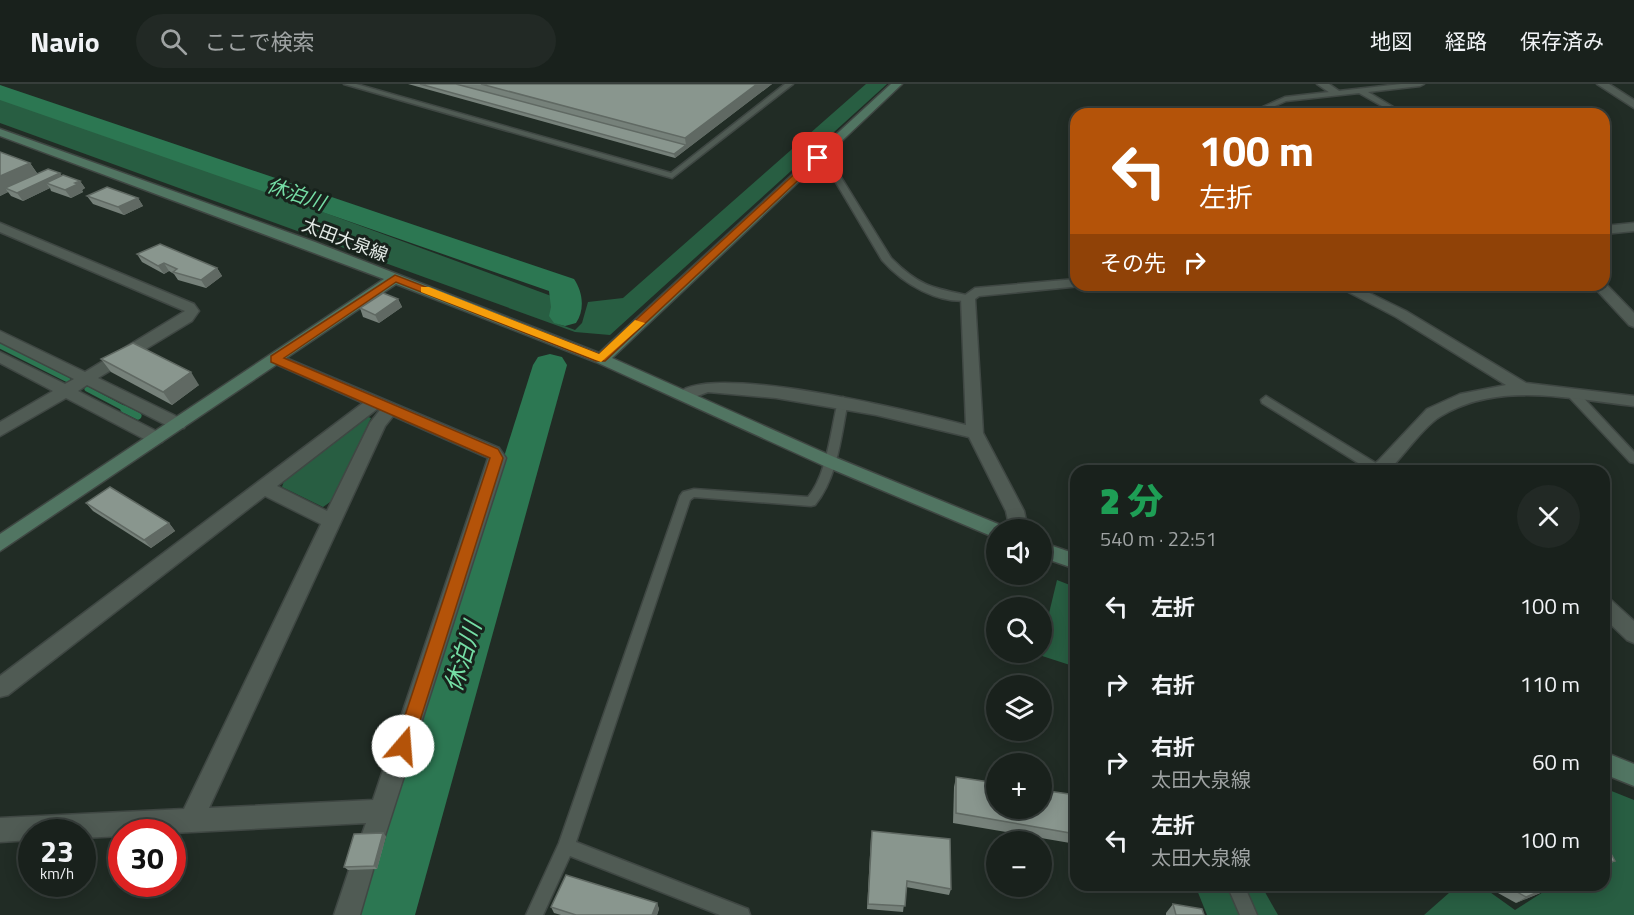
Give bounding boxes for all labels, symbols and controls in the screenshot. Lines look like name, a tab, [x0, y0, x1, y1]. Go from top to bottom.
search box	[136, 14, 556, 68]
text: Navio	[30, 20, 100, 63]
icon: search	[157, 25, 190, 58]
text: ここで検索	[205, 25, 315, 59]
text: 地図	[1370, 25, 1412, 57]
text: 経路	[1445, 25, 1487, 57]
text: 保存済み	[1520, 25, 1604, 57]
text: 100 m	[1199, 118, 1314, 182]
pin	[792, 132, 843, 183]
icon: left	[1100, 132, 1178, 210]
icon: arrive	[801, 141, 834, 174]
water label: 休泊川	[263, 169, 331, 219]
text: 左折	[1199, 176, 1253, 217]
street label: 太田大泉線	[298, 211, 392, 268]
text: その先	[1100, 246, 1166, 280]
icon: right	[1178, 246, 1211, 279]
text: 2 分	[1100, 473, 1164, 528]
button: close	[1517, 485, 1580, 548]
map controls	[986, 519, 1052, 897]
button: sound	[986, 519, 1052, 585]
text: 540 m · 22:51	[1100, 523, 1217, 554]
text: 100 m	[1520, 589, 1580, 623]
icon: left	[1100, 590, 1133, 623]
text: 左折	[1151, 590, 1195, 624]
button: search	[986, 597, 1052, 663]
water label: 休泊川	[434, 614, 491, 696]
text: 110 m	[1520, 667, 1580, 701]
icon: right	[1100, 668, 1133, 701]
text: 右折	[1151, 668, 1195, 702]
button: layers	[986, 675, 1052, 741]
position arrow	[371, 714, 435, 778]
text: 右折	[1151, 730, 1195, 764]
text: 60 m	[1532, 745, 1580, 779]
icon: right	[1100, 746, 1133, 779]
button: +	[986, 753, 1052, 819]
text: 太田大泉線	[1151, 764, 1251, 795]
text: 左折	[1151, 808, 1195, 842]
speed limit sign: 30	[108, 819, 186, 897]
text: 100 m	[1520, 823, 1580, 857]
icon: left	[1100, 824, 1133, 857]
text: 23	[40, 828, 74, 874]
button: −	[986, 831, 1052, 897]
text: 太田大泉線	[1151, 842, 1251, 873]
text: km/h	[40, 862, 74, 885]

